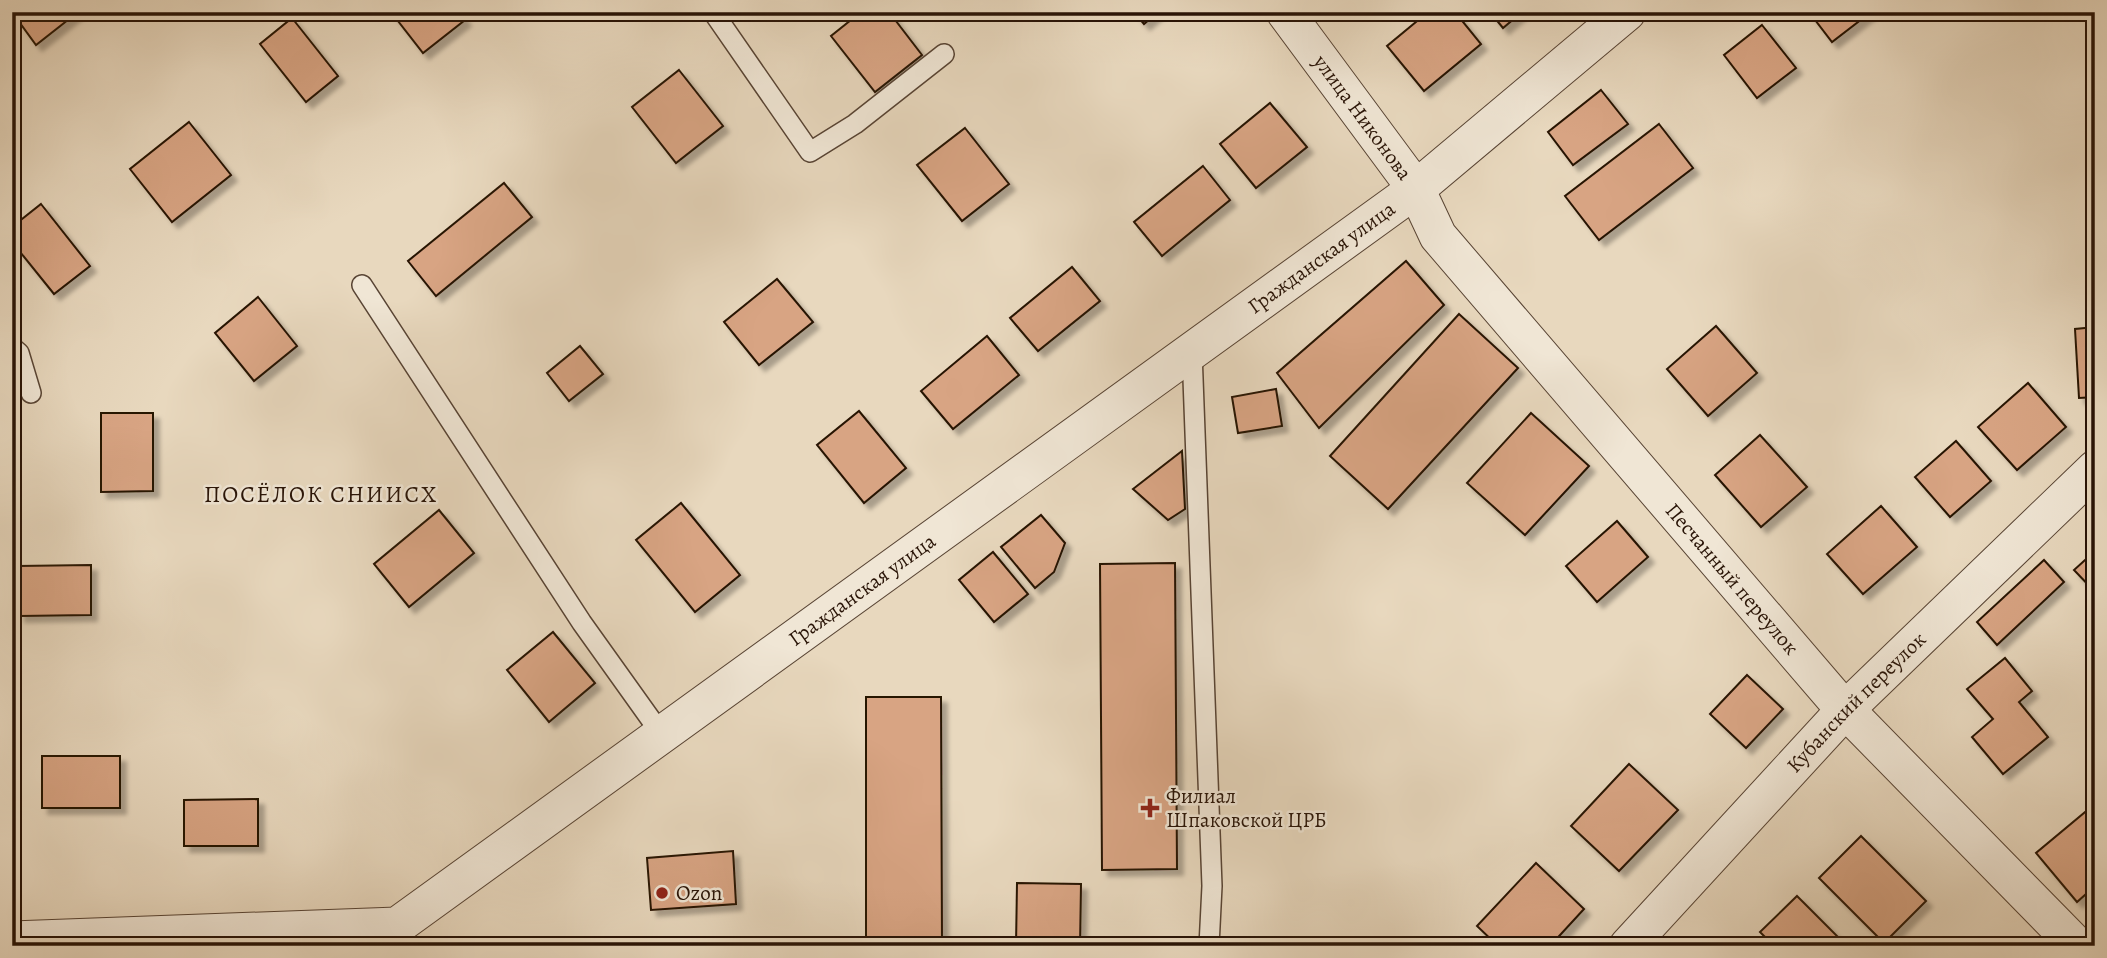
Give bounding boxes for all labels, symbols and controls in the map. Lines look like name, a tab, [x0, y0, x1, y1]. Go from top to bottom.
street label: улица Никонова	[1307, 48, 1419, 186]
street label: Гражданская улица	[1242, 195, 1401, 320]
district label: ПОСЁЛОК СНИИСХ	[204, 479, 438, 510]
street label: Песчанный переулок	[1659, 497, 1805, 661]
street label: Гражданская улица	[783, 527, 941, 653]
street label: Кубанский переулок	[1780, 625, 1932, 779]
place label: Филиал Шпаковской ЦРБ	[1166, 782, 1327, 834]
marker: Филиал Шпаковской ЦРБ	[1140, 798, 1160, 818]
place label: Ozon	[676, 879, 722, 907]
marker: Ozon	[654, 885, 670, 901]

